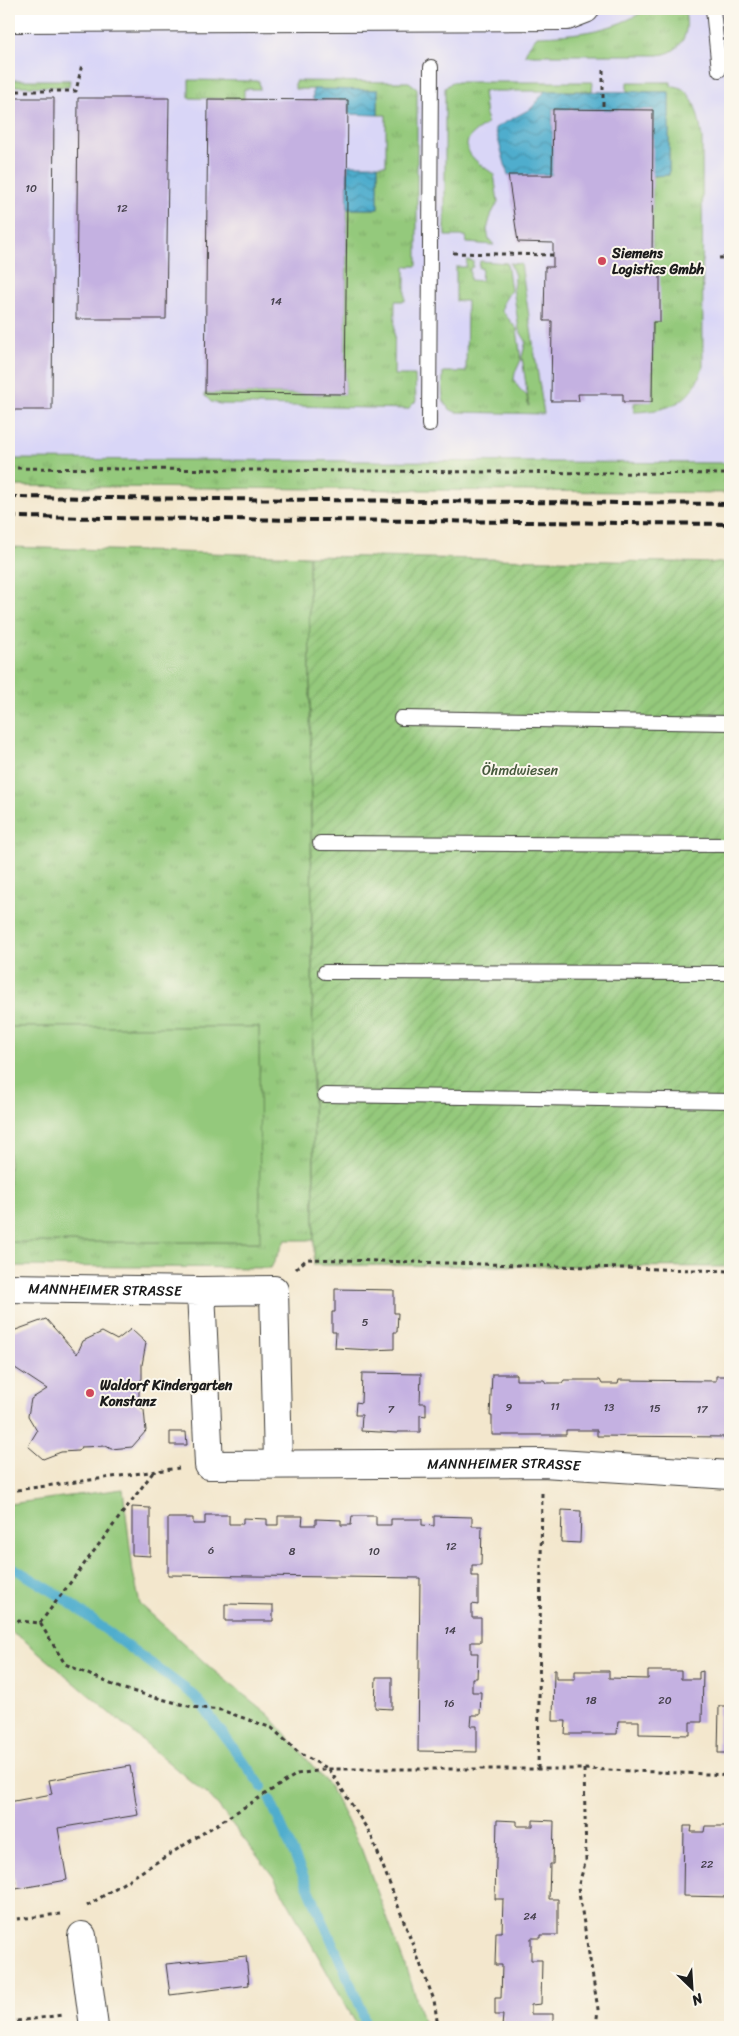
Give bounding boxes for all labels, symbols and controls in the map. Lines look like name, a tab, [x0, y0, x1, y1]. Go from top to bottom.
house number: 10	[25, 179, 37, 198]
house number: 12	[116, 199, 128, 218]
place label: Siemens Logistics Gmbh	[611, 241, 705, 282]
marker: Siemens Logistics Gmbh	[596, 255, 608, 267]
house number: 14	[270, 292, 282, 311]
park label: Öhmdwiesen	[482, 758, 558, 783]
street label: MANNHEIMER STRASSE	[28, 1276, 183, 1304]
house number: 5	[362, 1313, 369, 1332]
place label: Waldorf Kindergarten Konstanz	[99, 1373, 233, 1414]
marker: Waldorf Kindergarten Konstanz	[84, 1387, 96, 1399]
house number: 11	[550, 1397, 560, 1416]
house number: 9	[506, 1398, 513, 1417]
house number: 13	[604, 1398, 614, 1417]
house number: 15	[649, 1399, 661, 1418]
house number: 7	[388, 1400, 395, 1419]
house number: 17	[697, 1400, 708, 1419]
street label: MANNHEIMER STRASSE	[427, 1451, 582, 1478]
house number: 12	[445, 1537, 457, 1556]
house number: 6	[208, 1541, 214, 1560]
house number: 8	[289, 1542, 296, 1561]
house number: 10	[368, 1542, 380, 1561]
house number: 14	[444, 1621, 456, 1640]
house number: 18	[585, 1691, 597, 1710]
house number: 20	[658, 1691, 672, 1710]
house number: 16	[444, 1694, 454, 1713]
house number: 22	[701, 1855, 714, 1874]
house number: 24	[523, 1907, 537, 1926]
north arrow	[666, 1964, 716, 2014]
text: N	[687, 1986, 708, 2013]

